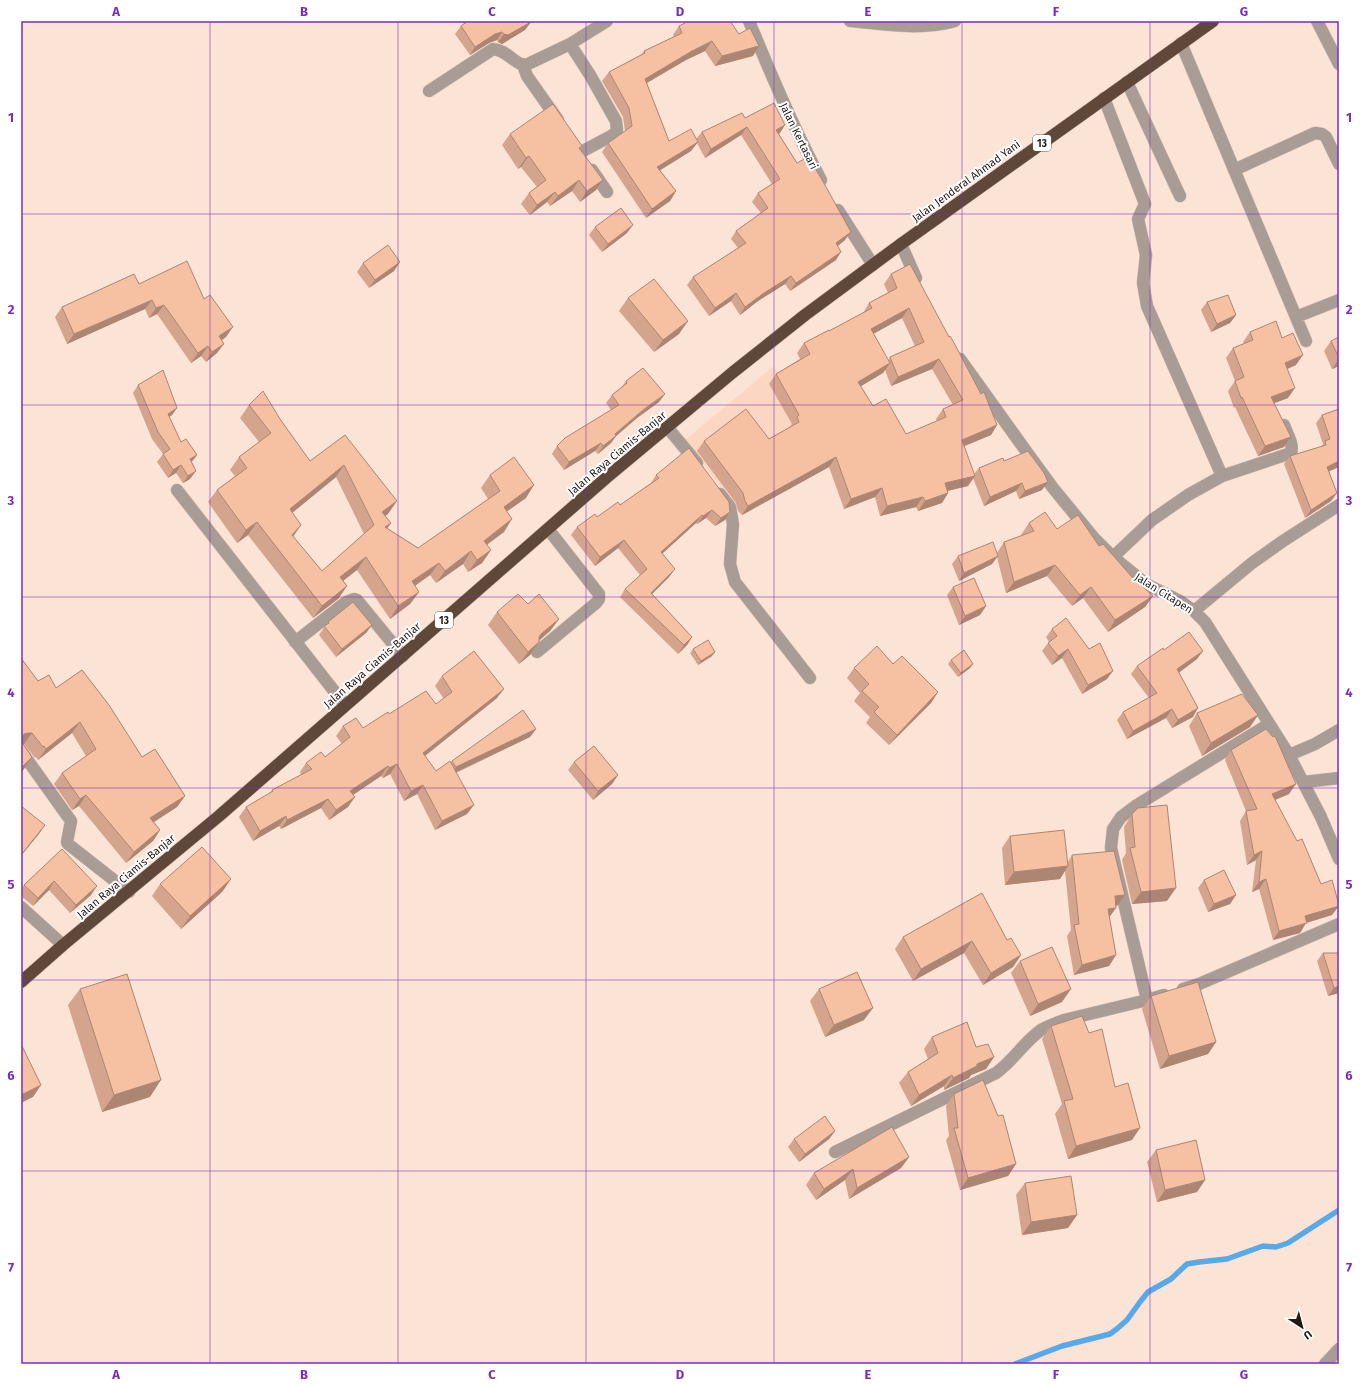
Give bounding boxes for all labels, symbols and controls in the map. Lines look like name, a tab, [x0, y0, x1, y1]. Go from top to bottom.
text: A	[111, 4, 120, 19]
text: B	[300, 4, 308, 19]
text: C	[488, 4, 496, 19]
text: D	[676, 4, 685, 19]
text: E	[865, 4, 872, 19]
text: F	[1053, 4, 1060, 19]
text: G	[1240, 4, 1248, 19]
street label: Jalan Kertasari	[777, 101, 820, 172]
text: 1	[8, 110, 14, 125]
text: 1	[1346, 110, 1352, 125]
road number: 13	[1033, 135, 1051, 151]
street label: Jalan Jenderal Ahmad Yani	[910, 138, 1023, 225]
text: 2	[8, 302, 15, 317]
text: 2	[1346, 302, 1353, 317]
street label: Jalan Raya Ciamis-Banjar	[566, 408, 670, 498]
text: 3	[7, 493, 15, 508]
text: 3	[1345, 493, 1353, 508]
street label: Jalan Citapen	[1132, 570, 1195, 616]
road number: 13	[435, 612, 453, 628]
street label: Jalan Raya Ciamis-Banjar	[321, 619, 424, 711]
text: 4	[7, 685, 15, 700]
text: 4	[1345, 685, 1353, 700]
street label: Jalan Raya Ciamis-Banjar	[75, 831, 179, 921]
text: 5	[8, 877, 15, 892]
text: 5	[1346, 877, 1353, 892]
text: 6	[7, 1068, 15, 1083]
text: 6	[1345, 1068, 1353, 1083]
text: 7	[8, 1260, 14, 1275]
text: 7	[1346, 1260, 1352, 1275]
north arrow	[1282, 1307, 1322, 1347]
text: U	[1301, 1327, 1314, 1342]
text: A	[111, 1367, 120, 1382]
text: B	[300, 1367, 308, 1382]
text: C	[488, 1367, 496, 1382]
text: D	[676, 1367, 685, 1382]
text: E	[865, 1367, 872, 1382]
text: F	[1053, 1367, 1060, 1382]
text: G	[1240, 1367, 1248, 1382]

